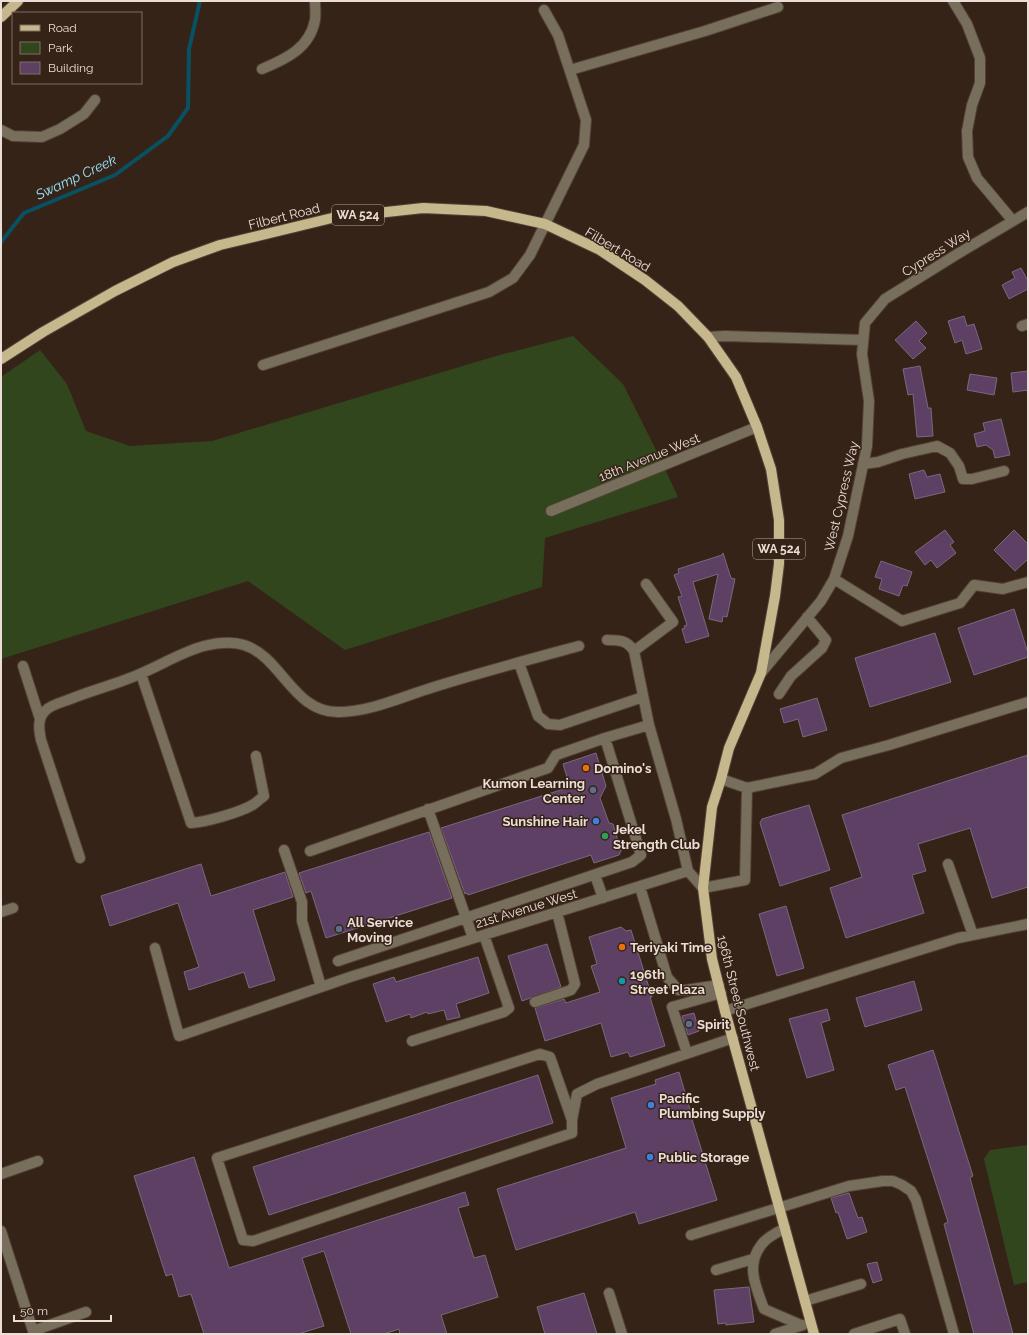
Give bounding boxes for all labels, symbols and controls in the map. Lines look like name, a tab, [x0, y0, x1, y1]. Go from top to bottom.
legend	[12, 12, 142, 84]
text: Road	[48, 21, 77, 35]
text: Park	[48, 41, 73, 55]
text: Building	[48, 61, 94, 75]
water label: Swamp Creek	[32, 151, 119, 203]
street label: Filbert Road	[247, 200, 321, 233]
road number: WA 524	[332, 205, 384, 225]
street label: Filbert Road	[583, 224, 653, 275]
street label: Cypress Way	[899, 225, 973, 280]
street label: 18th Avenue West	[596, 430, 702, 485]
street label: West Cypress Way	[822, 440, 861, 553]
road number: WA 524	[753, 539, 805, 559]
place label: Domino's	[594, 761, 652, 776]
marker: Domino's	[581, 763, 591, 773]
place label: Kumon Learning Center	[482, 776, 585, 806]
marker: Kumon Learning Center	[588, 785, 598, 795]
place label: Sunshine Hair	[502, 814, 588, 829]
marker: Sunshine Hair	[591, 816, 601, 826]
place label: Jekel Strength Club	[613, 822, 700, 852]
marker: Jekel Strength Club	[600, 831, 610, 841]
street label: 21st Avenue West	[474, 886, 579, 931]
place label: All Service Moving	[347, 915, 413, 945]
marker: All Service Moving	[334, 924, 344, 934]
street label: 196th Street Southwest	[714, 934, 763, 1073]
place label: Teriyaki Time	[630, 940, 712, 955]
marker: Teriyaki Time	[617, 942, 627, 952]
place label: 196th Street Plaza	[630, 967, 705, 997]
marker: 196th Street Plaza	[617, 976, 627, 986]
place label: Spirit	[697, 1017, 730, 1032]
marker: Spirit	[684, 1019, 694, 1029]
place label: Pacific Plumbing Supply	[659, 1091, 766, 1121]
marker: Pacific Plumbing Supply	[646, 1100, 656, 1110]
place label: Public Storage	[658, 1150, 750, 1165]
marker: Public Storage	[645, 1152, 655, 1162]
scale bar	[14, 1297, 111, 1323]
text: 50 m	[20, 1304, 48, 1318]

